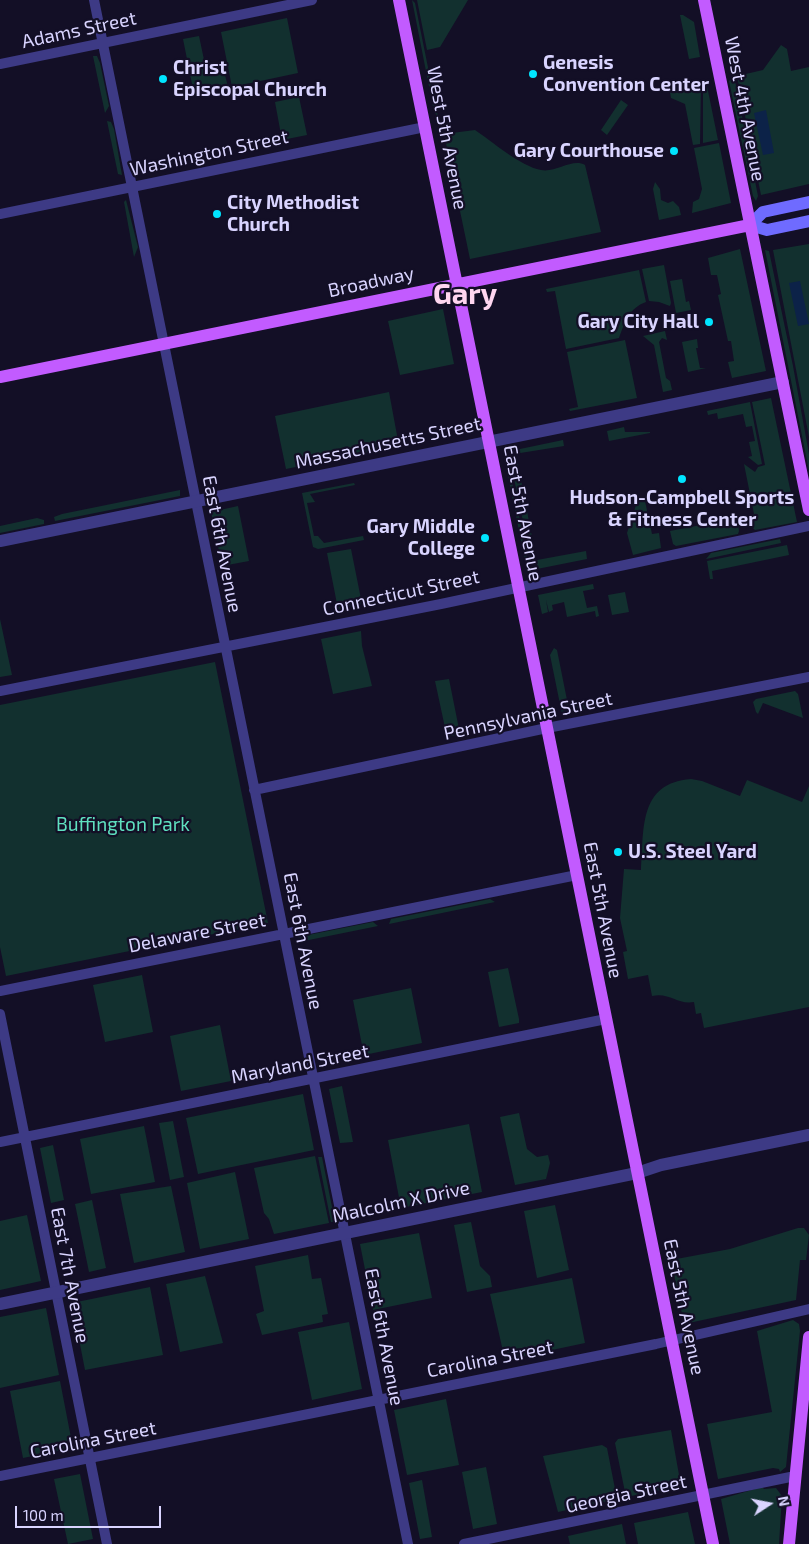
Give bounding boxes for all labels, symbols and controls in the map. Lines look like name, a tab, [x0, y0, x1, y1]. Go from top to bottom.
street label: Adams Street	[20, 7, 138, 53]
street label: West 4th Avenue	[720, 35, 770, 183]
place label: Genesis Convention Center	[543, 52, 709, 96]
place label: Christ Episcopal Church	[173, 57, 327, 101]
street label: West 5th Avenue	[422, 64, 472, 212]
marker: Genesis Convention Center	[527, 68, 539, 80]
marker: Christ Episcopal Church	[157, 73, 169, 85]
street label: Washington Street	[128, 125, 290, 181]
place label: Gary Courthouse	[514, 140, 664, 162]
marker: Gary Courthouse	[668, 145, 680, 157]
place label: City Methodist Church	[227, 192, 359, 236]
marker: City Methodist Church	[211, 208, 223, 220]
street label: Broadway	[326, 262, 416, 302]
district label: Gary	[433, 277, 497, 311]
place label: Gary City Hall	[577, 311, 699, 333]
marker: Gary City Hall	[703, 316, 715, 328]
street label: Massachusetts Street	[293, 412, 483, 474]
street label: East 5th Avenue	[499, 443, 547, 583]
street label: East 6th Avenue	[198, 473, 246, 615]
marker: Hudson-Campbell Sports & Fitness Center	[676, 473, 688, 485]
place label: Hudson-Campbell Sports & Fitness Center	[570, 487, 794, 531]
place label: Gary Middle College	[367, 516, 475, 560]
marker: Gary Middle College	[479, 532, 491, 544]
street label: Connecticut Street	[321, 565, 481, 621]
street label: Pennsylvania Street	[442, 687, 614, 745]
park label: Buffington Park	[56, 814, 190, 836]
street label: East 5th Avenue	[579, 840, 627, 980]
place label: U.S. Steel Yard	[628, 841, 757, 863]
marker: U.S. Steel Yard	[612, 846, 624, 858]
street label: East 6th Avenue	[279, 870, 327, 1012]
street label: Delaware Street	[126, 908, 268, 958]
street label: Maryland Street	[229, 1039, 371, 1089]
street label: Malcolm X Drive	[330, 1176, 472, 1228]
street label: East 7th Avenue	[46, 1205, 94, 1345]
street label: East 5th Avenue	[658, 1237, 710, 1377]
street label: East 6th Avenue	[360, 1266, 408, 1408]
street label: Carolina Street	[425, 1336, 555, 1382]
street label: Carolina Street	[28, 1417, 158, 1463]
street label: Georgia Street	[563, 1470, 689, 1518]
north arrow	[744, 1479, 794, 1529]
text: N	[775, 1494, 794, 1508]
scale bar	[18, 1496, 164, 1528]
text: 100 m	[23, 1506, 64, 1524]

